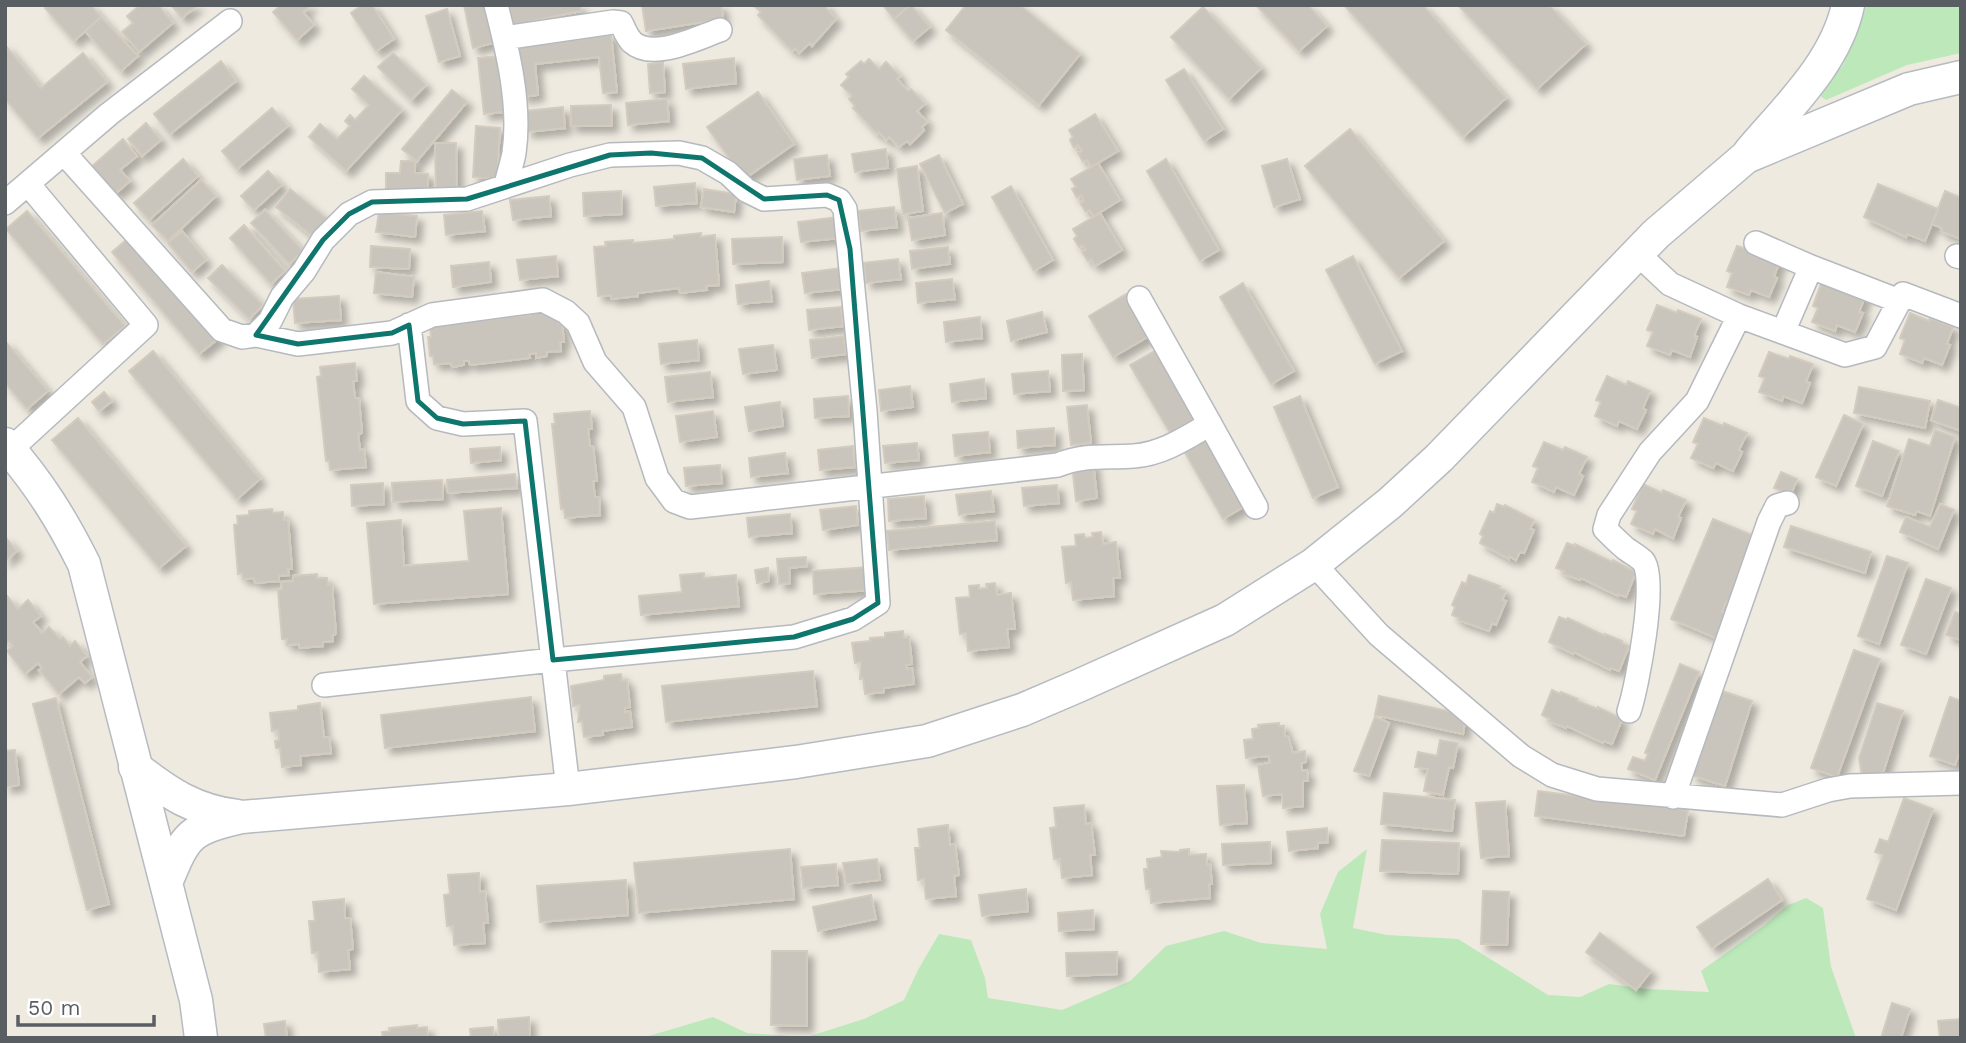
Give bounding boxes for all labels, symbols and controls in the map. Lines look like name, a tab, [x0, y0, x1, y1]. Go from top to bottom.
scale bar	[18, 984, 154, 1028]
text: 50 m	[28, 995, 80, 1020]

